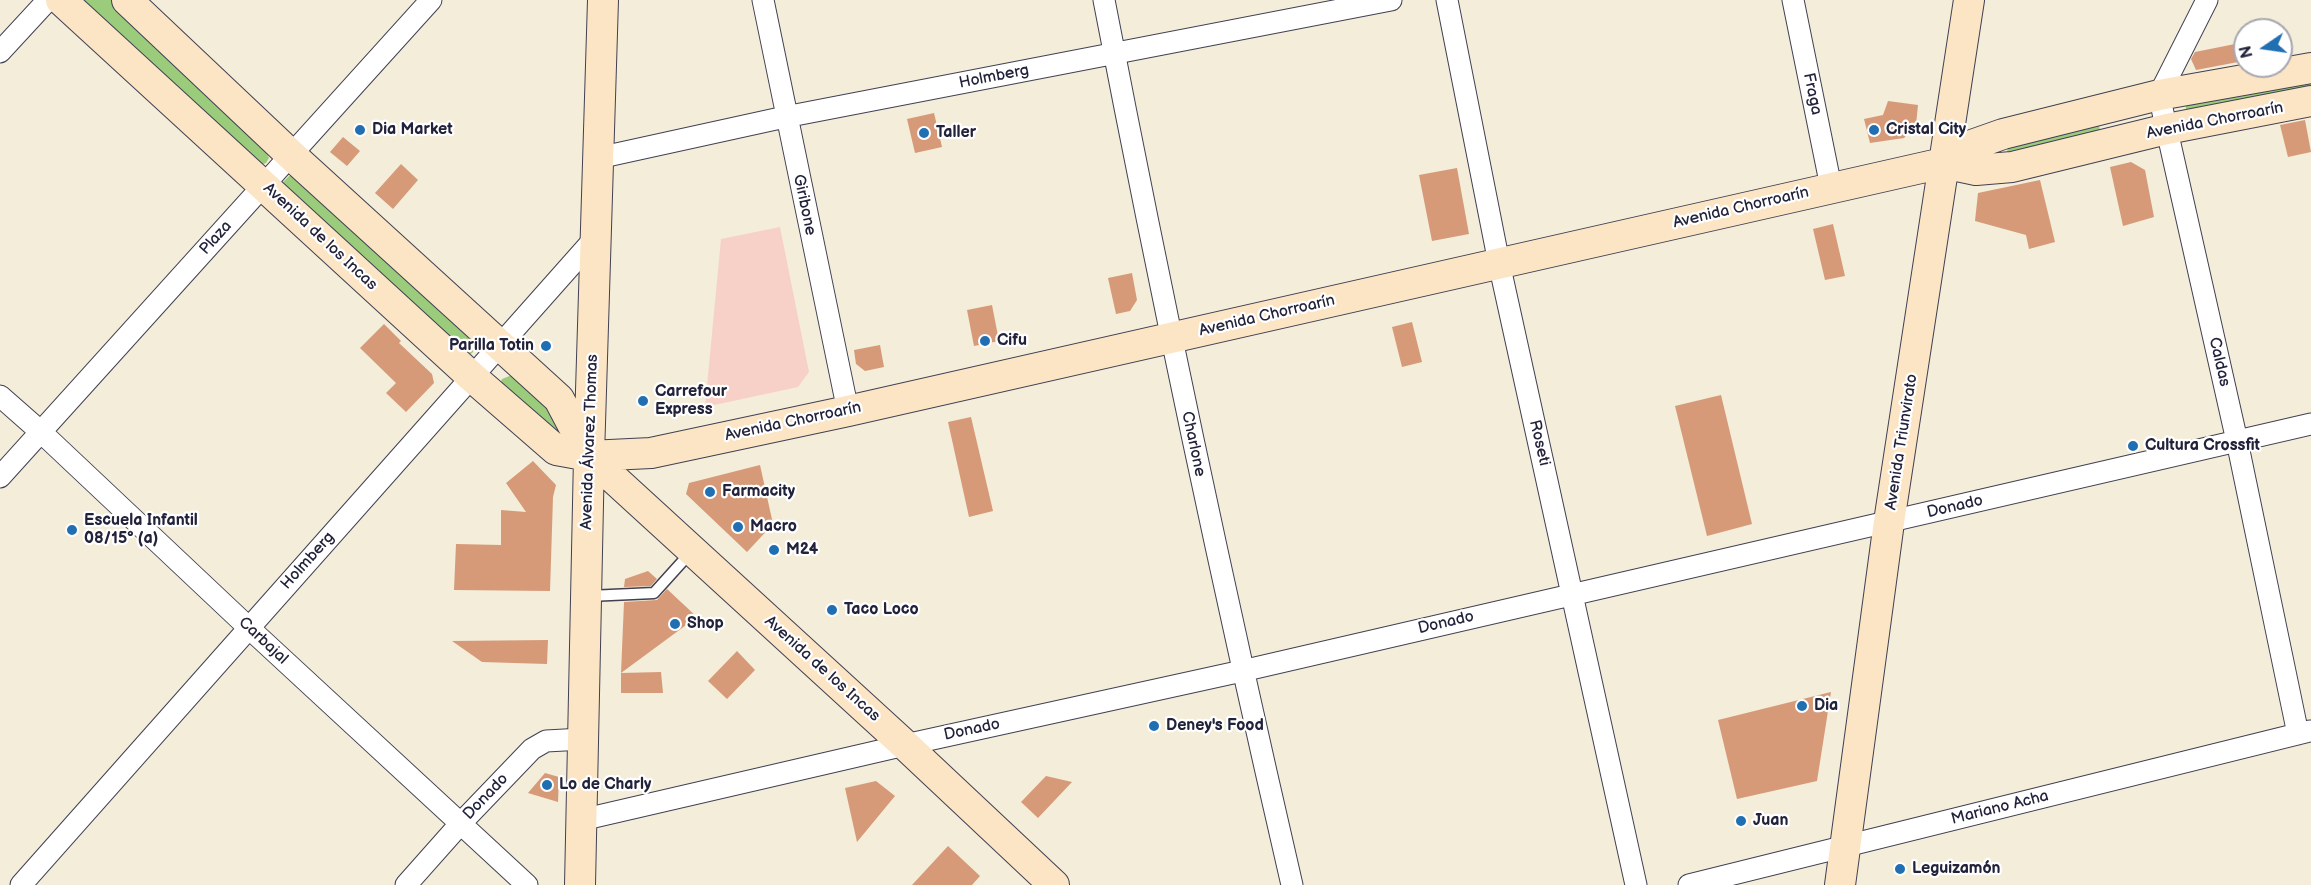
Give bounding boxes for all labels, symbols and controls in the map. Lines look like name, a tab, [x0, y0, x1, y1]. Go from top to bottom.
north arrow	[2233, 18, 2293, 78]
text: N	[2236, 44, 2258, 60]
street label: Holmberg	[957, 61, 1031, 93]
street label: Fraga	[1798, 71, 1826, 117]
street label: Avenida Chorroarín	[2145, 98, 2285, 144]
place label: Dia Market	[372, 120, 453, 140]
place label: Cristal City	[1886, 120, 1966, 140]
marker: Dia Market	[353, 123, 367, 137]
place label: Taller	[936, 123, 976, 143]
marker: Cristal City	[1867, 123, 1881, 137]
marker: Taller	[917, 126, 931, 140]
street label: Giribone	[788, 173, 820, 237]
street label: Avenida de los Incas	[259, 179, 381, 295]
street label: Avenida Chorroarín	[1671, 183, 1811, 233]
street label: Plaza	[196, 217, 236, 259]
street label: Avenida Chorroarín	[1197, 291, 1337, 341]
place label: Cifu	[997, 331, 1027, 351]
marker: Cifu	[978, 334, 992, 348]
street label: Caldas	[2204, 335, 2234, 389]
place label: Parilla Totin	[449, 336, 534, 356]
marker: Parilla Totin	[539, 339, 553, 353]
street label: Avenida Álvarez Thomas	[577, 354, 603, 530]
street label: Avenida Triunvirato	[1882, 373, 1922, 511]
place label: Carrefour Express	[655, 382, 727, 420]
marker: Carrefour Express	[636, 394, 650, 408]
street label: Avenida Chorroarín	[723, 398, 863, 446]
street label: Charlone	[1177, 410, 1209, 478]
street label: Roseti	[1524, 418, 1554, 468]
place label: Cultura Crossfit	[2145, 436, 2260, 456]
marker: Cultura Crossfit	[2126, 439, 2140, 453]
place label: Farmacity	[722, 482, 795, 502]
marker: Farmacity	[703, 485, 717, 499]
street label: Donado	[1925, 491, 1985, 523]
place label: Escuela Infantil 08/15º (a)	[84, 511, 198, 549]
place label: Macro	[750, 517, 797, 537]
marker: Macro	[731, 520, 745, 534]
marker: Escuela Infantil 08/15º (a)	[65, 523, 79, 537]
street label: Holmberg	[277, 528, 339, 594]
place label: M24	[786, 540, 818, 560]
marker: M24	[767, 543, 781, 557]
place label: Taco Loco	[844, 600, 919, 620]
marker: Taco Loco	[825, 603, 839, 617]
street label: Donado	[1416, 607, 1476, 639]
street label: Avenida de los Incas	[760, 612, 884, 726]
street label: Carbajal	[234, 613, 292, 669]
place label: Shop	[687, 614, 724, 634]
marker: Shop	[668, 617, 682, 631]
place label: Dia	[1814, 696, 1838, 716]
marker: Dia	[1795, 699, 1809, 713]
street label: Donado	[942, 715, 1002, 745]
place label: Deney's Food	[1166, 716, 1264, 736]
marker: Deney's Food	[1147, 719, 1161, 733]
street label: Donado	[459, 770, 513, 824]
place label: Lo de Charly	[559, 775, 651, 795]
marker: Lo de Charly	[540, 778, 554, 792]
street label: Mariano Acha	[1949, 787, 2051, 829]
place label: Juan	[1753, 811, 1788, 831]
marker: Juan	[1734, 814, 1748, 828]
place label: Leguizamón	[1912, 859, 2001, 879]
marker: Leguizamón	[1893, 862, 1907, 876]

